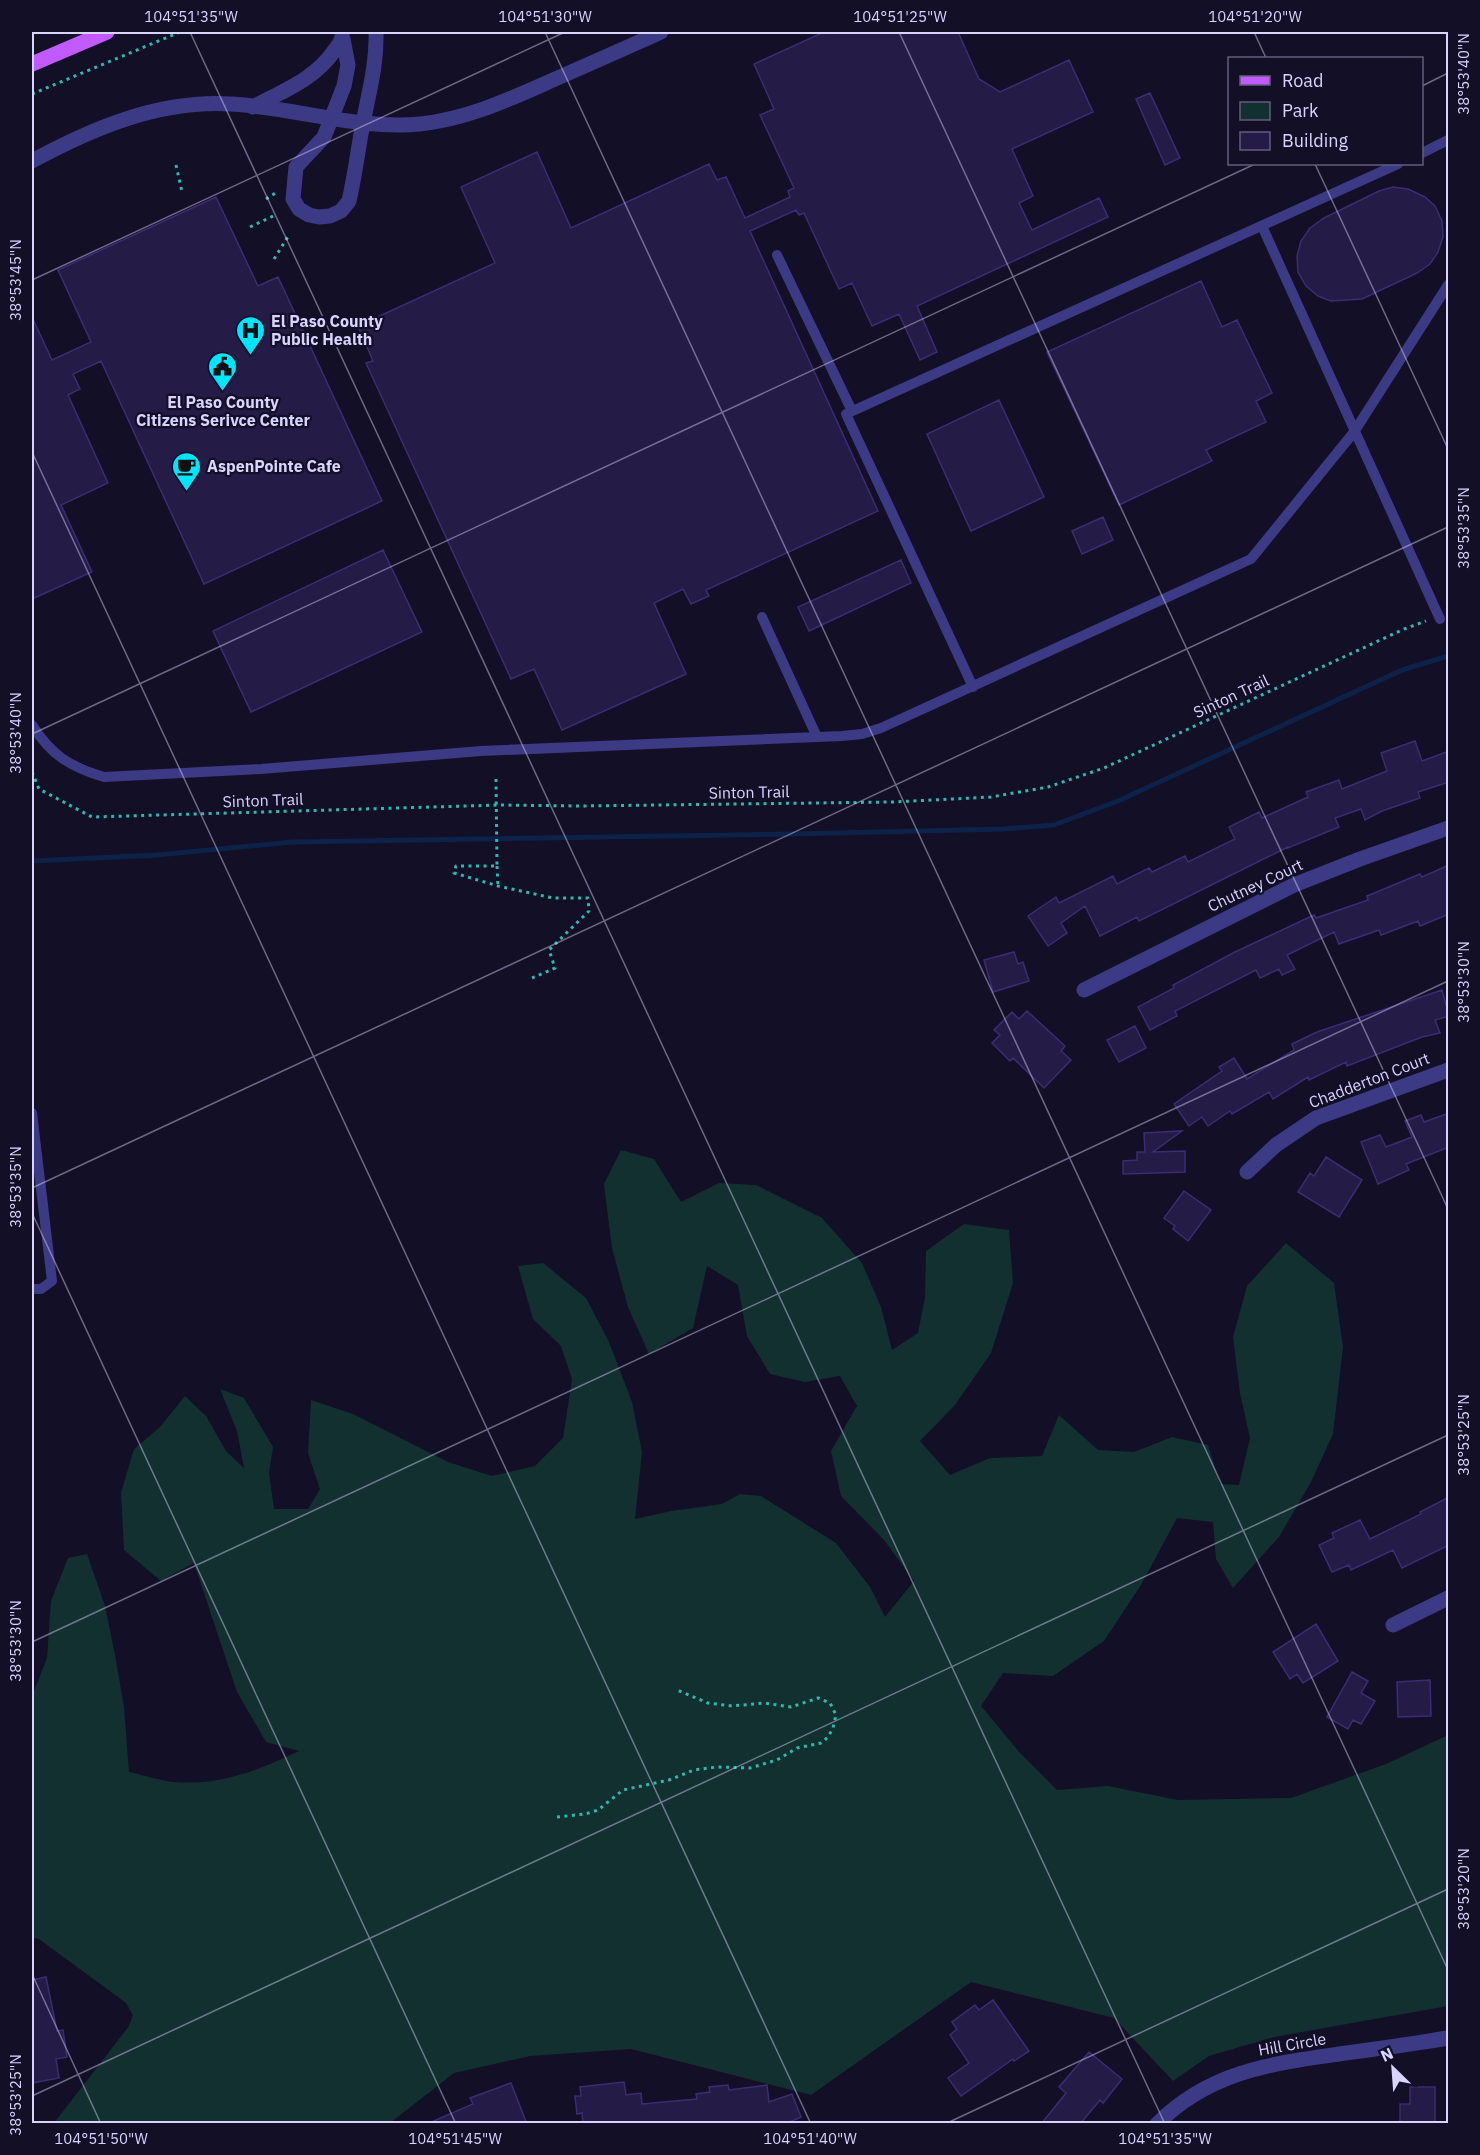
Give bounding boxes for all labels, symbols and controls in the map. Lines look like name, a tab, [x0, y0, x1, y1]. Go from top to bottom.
text: 104°51'35"W	[144, 7, 238, 26]
text: 104°51'30"W	[498, 7, 592, 26]
text: 104°51'25"W	[853, 7, 947, 26]
text: 104°51'20"W	[1208, 7, 1302, 26]
text: 38°53'40"N	[1454, 33, 1473, 115]
legend	[1228, 57, 1423, 165]
text: Road	[1282, 69, 1323, 92]
text: Park	[1282, 99, 1319, 122]
text: Building	[1282, 129, 1349, 152]
text: 38°53'45"N	[6, 239, 25, 321]
place label: El Paso County Public Health	[271, 311, 383, 349]
hospital icon: El Paso County Public Health	[234, 314, 266, 356]
public building icon: El Paso County Citizens Serivce Center	[207, 350, 239, 392]
place label: El Paso County Citizens Serivce Center	[136, 392, 311, 430]
cafe icon: AspenPointe Cafe	[170, 450, 202, 492]
place label: AspenPointe Cafe	[207, 456, 341, 476]
text: 38°53'35"N	[1454, 487, 1473, 569]
street label: Sinton Trail	[1190, 670, 1272, 722]
text: 38°53'40"N	[6, 692, 25, 774]
street label: Sinton Trail	[708, 781, 790, 803]
street label: Sinton Trail	[222, 789, 304, 811]
street label: Chutney Court	[1204, 854, 1306, 916]
text: 38°53'30"N	[1454, 941, 1473, 1023]
street label: Chadderton Court	[1306, 1048, 1432, 1112]
text: 38°53'35"N	[6, 1146, 25, 1228]
text: 38°53'25"N	[1454, 1394, 1473, 1476]
text: 38°53'30"N	[6, 1600, 25, 1682]
text: 38°53'20"N	[1454, 1848, 1473, 1930]
street label: Hill Circle	[1256, 2028, 1328, 2060]
north arrow	[1363, 2038, 1423, 2098]
text: N	[1377, 2043, 1396, 2066]
text: 38°53'25"N	[6, 2054, 25, 2136]
text: 104°51'50"W	[54, 2129, 148, 2148]
text: 104°51'45"W	[408, 2129, 502, 2148]
text: 104°51'40"W	[763, 2129, 857, 2148]
text: 104°51'35"W	[1118, 2129, 1212, 2148]

